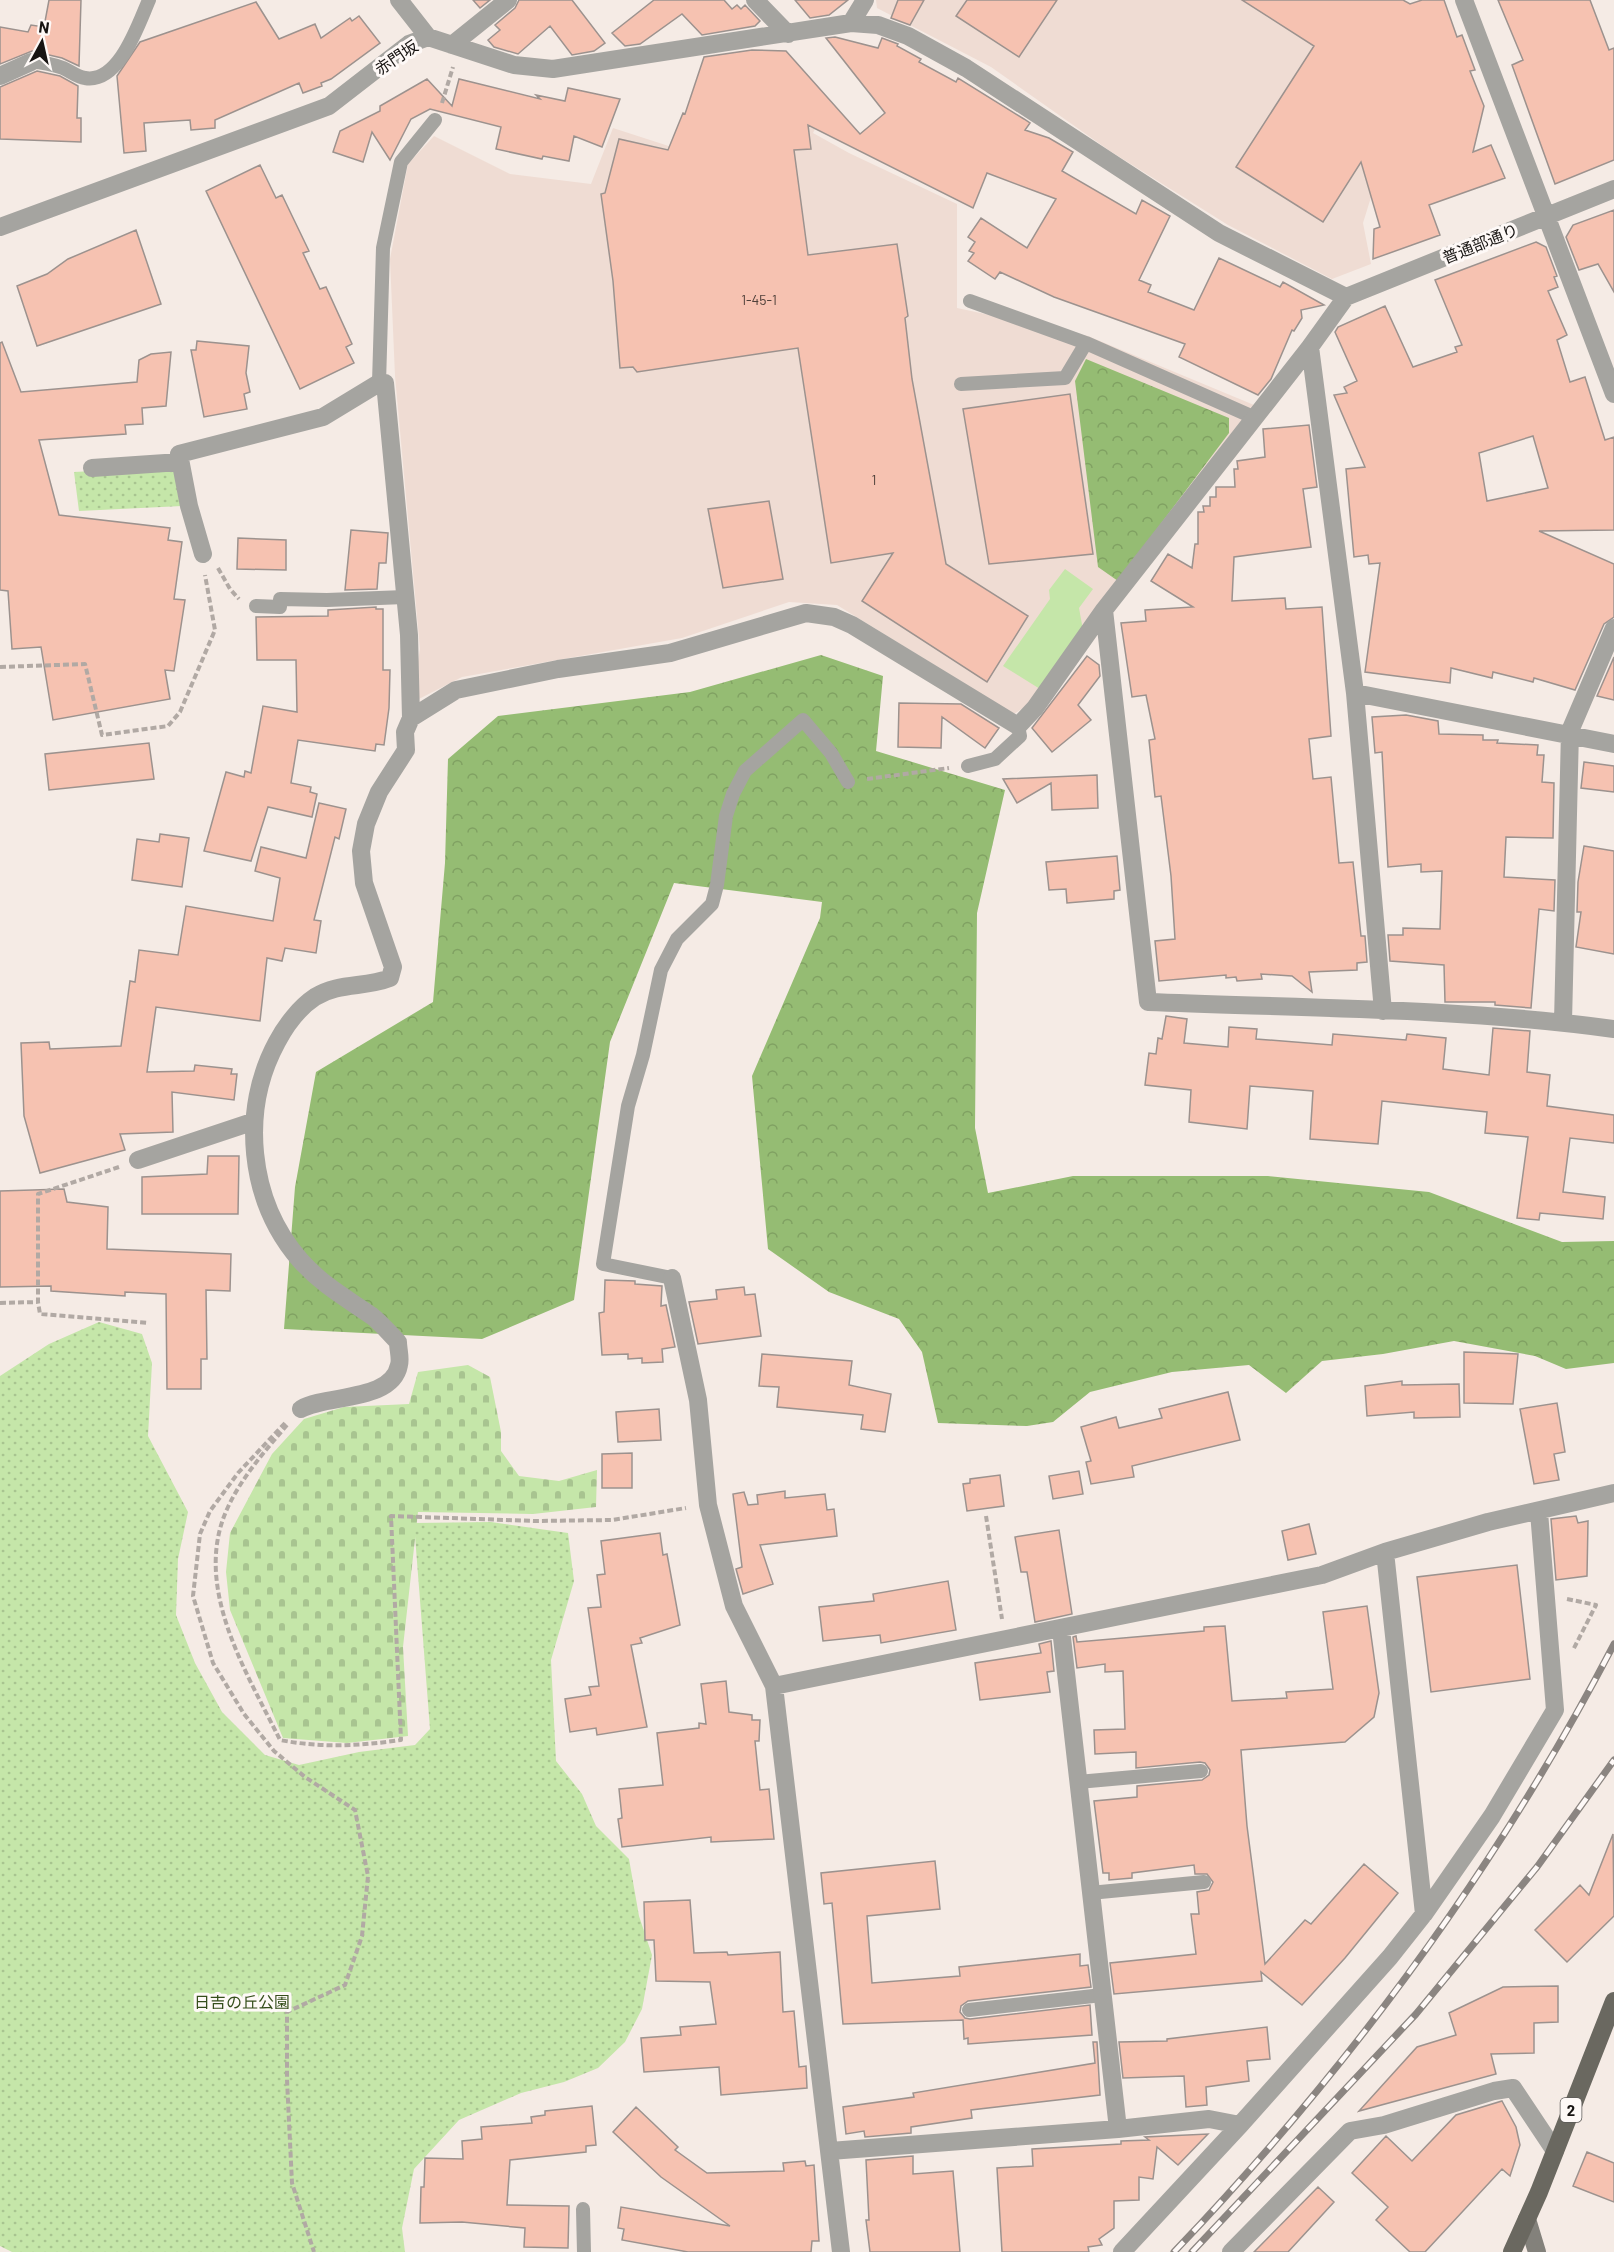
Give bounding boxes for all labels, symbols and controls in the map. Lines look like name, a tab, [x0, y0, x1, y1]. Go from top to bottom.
north arrow	[12, 12, 72, 72]
text: N	[38, 17, 51, 37]
street label: 赤門坂	[371, 36, 421, 78]
street label: 普通部通り	[1439, 219, 1521, 267]
house number: 1-45-1	[741, 291, 777, 308]
house number: 1	[872, 471, 876, 488]
park label: 日吉の丘公園	[194, 1992, 290, 2011]
road number: 2	[1560, 2098, 1582, 2122]

